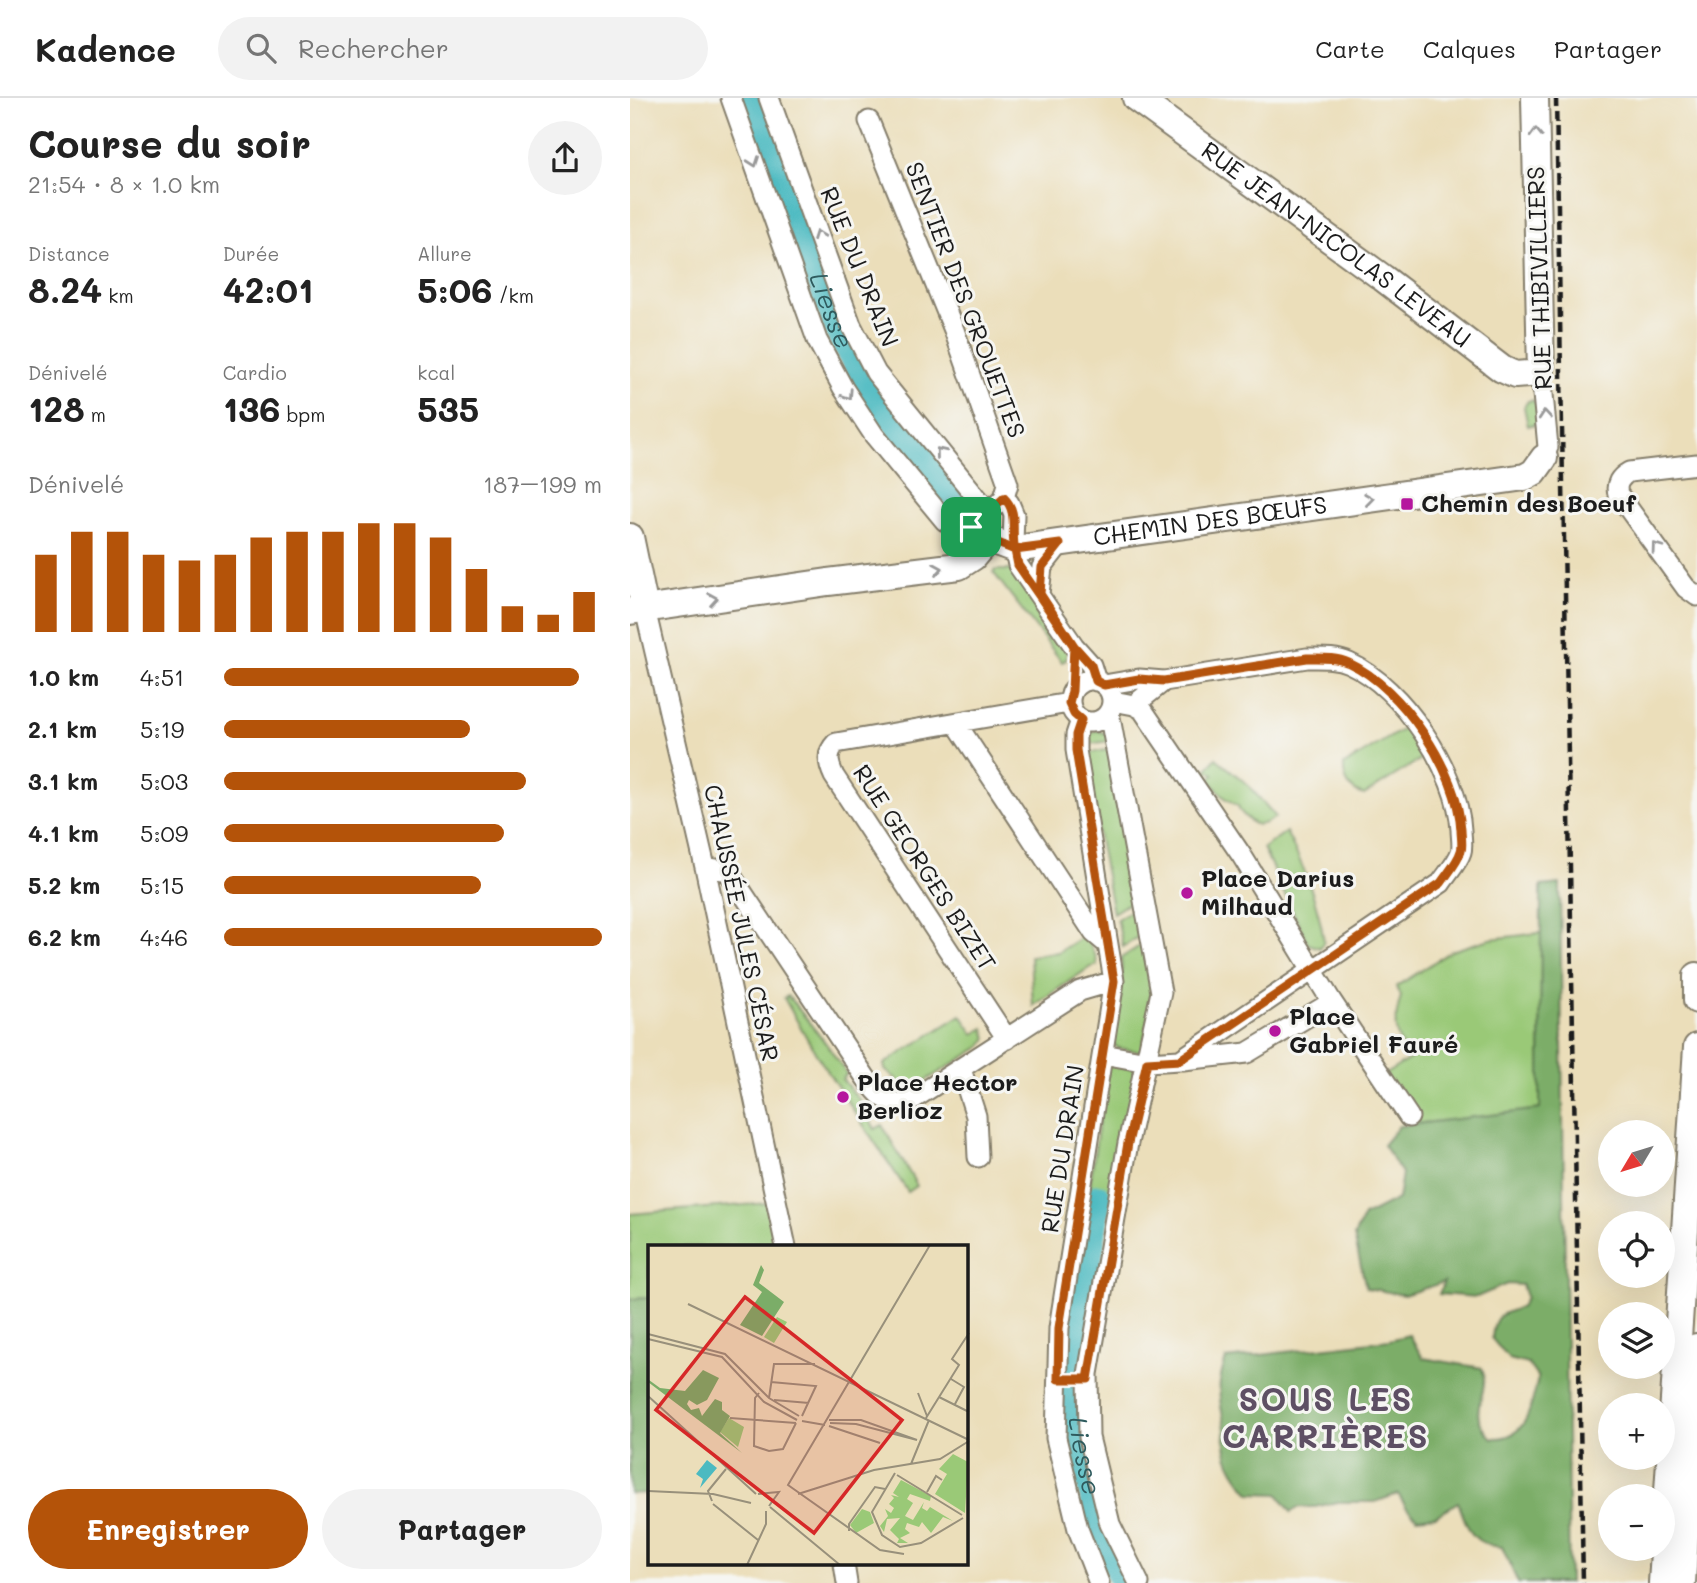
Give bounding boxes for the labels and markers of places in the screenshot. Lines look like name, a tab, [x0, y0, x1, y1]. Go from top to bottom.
place label: Chemin des Boeuf	[1421, 487, 1637, 518]
marker: Chemin des Boeuf	[1399, 496, 1415, 512]
pin	[941, 497, 1001, 557]
place label: Place Darius Milhaud	[1201, 862, 1354, 921]
marker: Place Darius Milhaud	[1179, 885, 1195, 901]
place label: Place Gabriel Fauré	[1289, 1000, 1458, 1059]
marker: Place Gabriel Fauré	[1267, 1023, 1283, 1039]
place label: Place Hector Berlioz	[857, 1066, 1018, 1125]
marker: Place Hector Berlioz	[835, 1089, 851, 1105]

